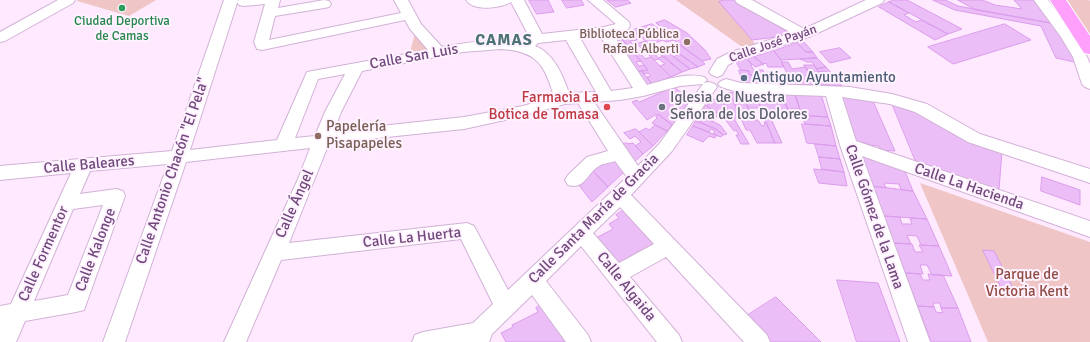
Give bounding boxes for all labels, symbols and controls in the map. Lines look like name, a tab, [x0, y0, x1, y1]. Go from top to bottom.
marker: Ciudad Deportiva de Camas	[117, 3, 127, 13]
place label: Ciudad Deportiva de Camas	[74, 14, 170, 45]
street label: Calle José Payán	[727, 22, 819, 66]
place label: Biblioteca Pública Rafael Alberti	[579, 27, 679, 58]
district label: CAMAS	[475, 31, 533, 51]
marker: Biblioteca Pública Rafael Alberti	[682, 37, 692, 47]
street label: Calle San Luis	[368, 40, 460, 74]
place label: Antiguo Ayuntamiento	[752, 69, 896, 87]
marker: Antiguo Ayuntamiento	[739, 73, 749, 83]
street label: Calle Antonio Chacón "El Pela"	[133, 75, 213, 267]
place label: Farmacia La Botica de Tomasa	[488, 89, 599, 124]
place label: Iglesia de Nuestra Señora de los Dolores	[670, 89, 808, 124]
marker: Farmacia La Botica de Tomasa	[602, 102, 612, 112]
marker: Iglesia de Nuestra Señora de los Dolores	[657, 102, 667, 112]
place label: Papelería Pisapapeles	[326, 118, 402, 153]
marker: Papelería Pisapapeles	[313, 131, 323, 141]
street label: Calle Gómez de la Lama	[841, 142, 907, 292]
street label: Calle Santa María de Gracia	[525, 150, 663, 288]
street label: Calle Baleares	[43, 152, 135, 178]
street label: Calle La Hacienda	[912, 160, 1026, 214]
street label: Calle Ángel	[272, 167, 318, 241]
street label: Calle Formentor	[15, 203, 73, 305]
street label: Calle Kalonge	[72, 206, 120, 294]
street label: Calle La Huerta	[362, 224, 462, 252]
street label: Calle Algaida	[592, 249, 660, 325]
park label: Parque de Victoria Kent	[985, 266, 1069, 301]

